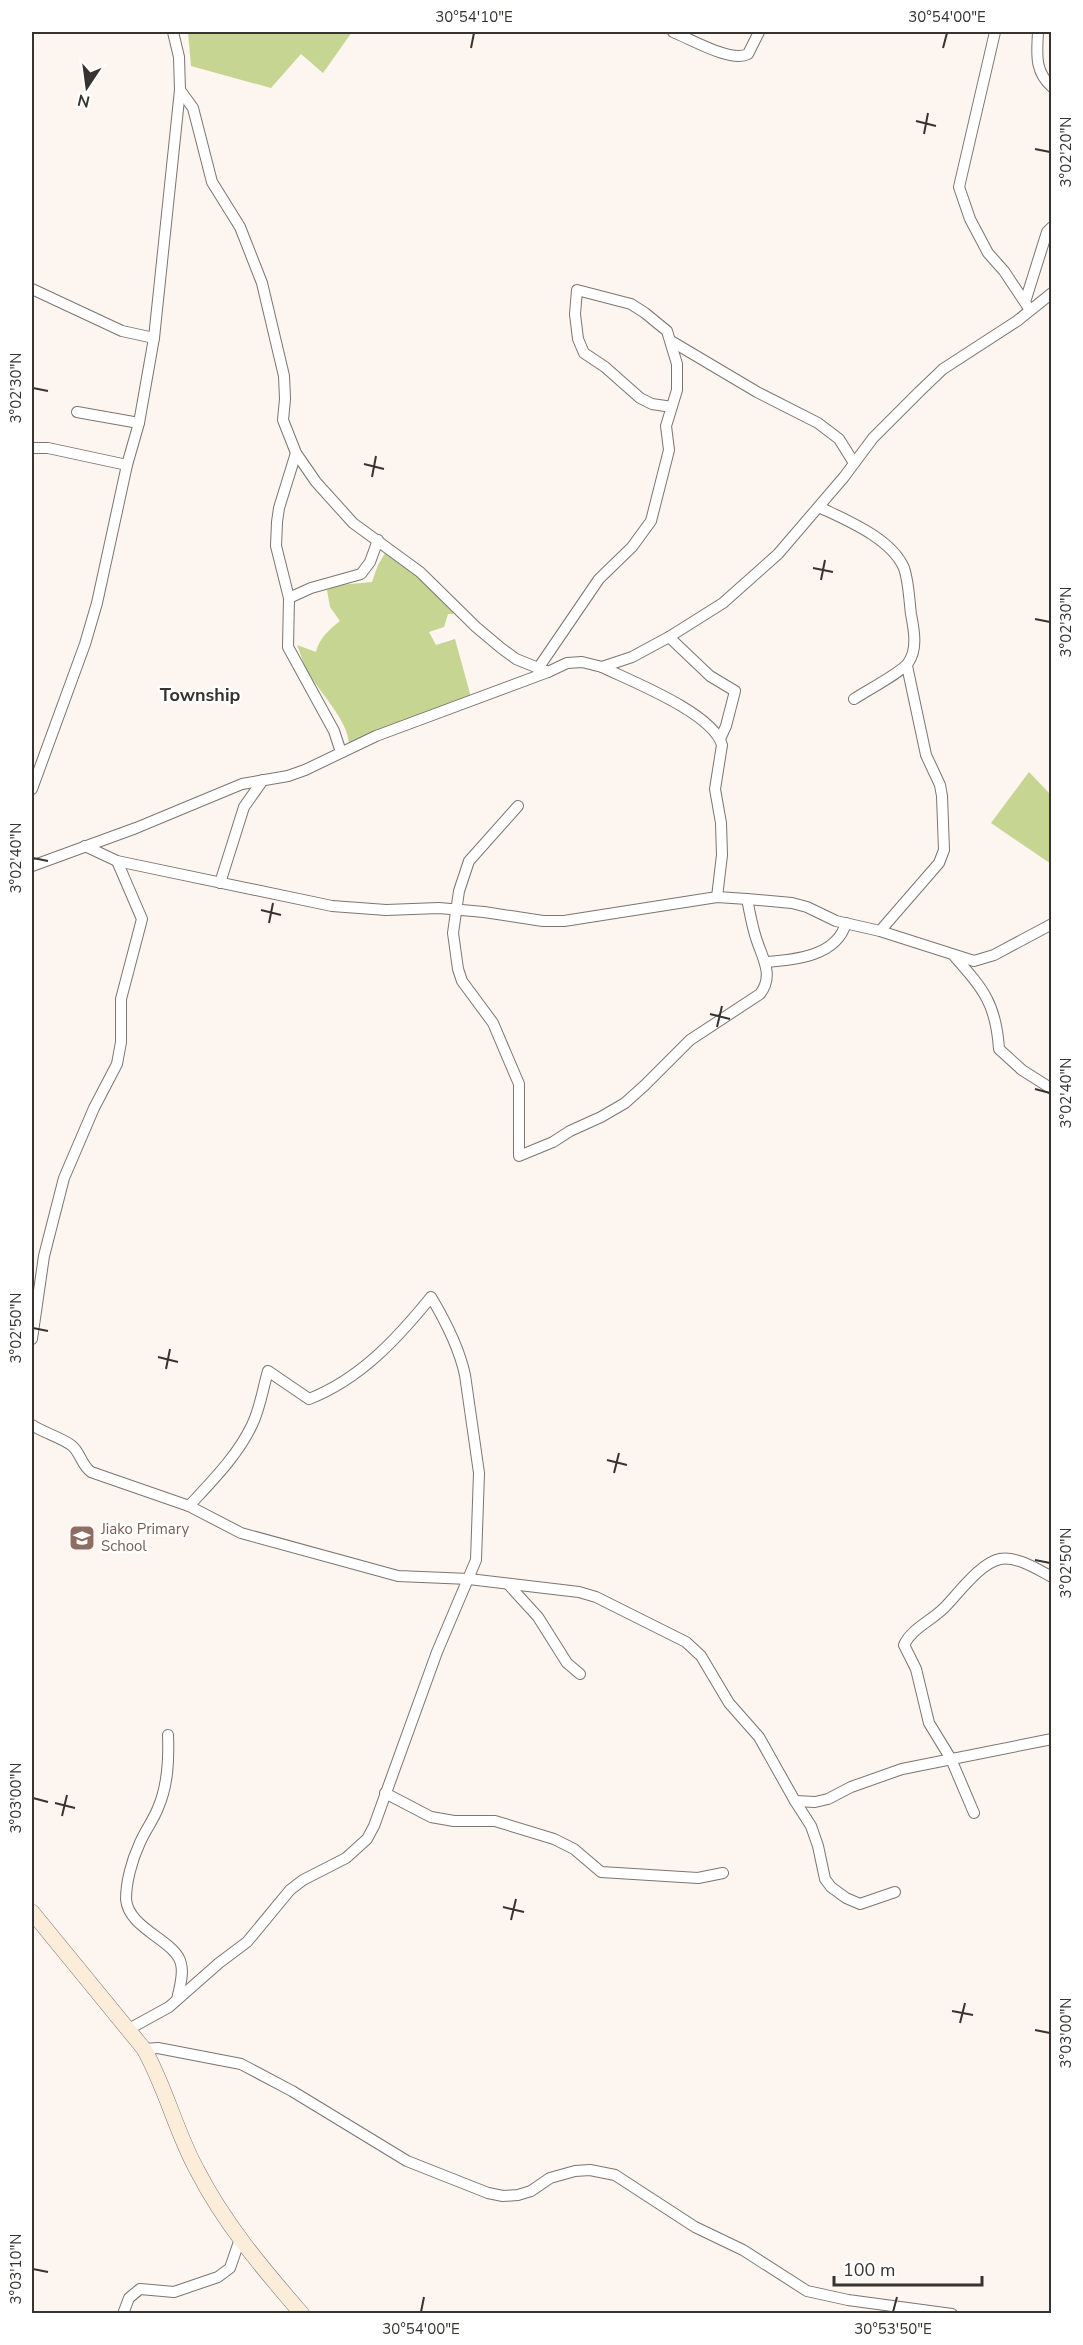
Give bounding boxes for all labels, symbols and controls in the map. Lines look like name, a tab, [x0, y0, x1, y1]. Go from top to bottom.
text: 30°54'10"E	[435, 7, 513, 27]
text: 30°54'00"E	[908, 7, 986, 27]
north arrow	[57, 57, 117, 117]
text: N	[76, 89, 92, 113]
text: 3°02'20"N	[1056, 117, 1076, 187]
text: 3°02'30"N	[6, 353, 26, 423]
text: 3°02'30"N	[1056, 587, 1076, 657]
district label: Township	[160, 683, 240, 707]
text: 3°02'40"N	[6, 823, 26, 893]
text: 3°02'40"N	[1056, 1058, 1076, 1128]
text: 3°02'50"N	[6, 1293, 26, 1363]
place label: Jiako Primary School	[100, 1519, 190, 1556]
school or university icon: Jiako Primary School	[67, 1523, 97, 1553]
text: 3°02'50"N	[1056, 1528, 1076, 1598]
text: 3°03'00"N	[6, 1763, 26, 1833]
text: 3°03'00"N	[1056, 1998, 1076, 2068]
text: 3°03'10"N	[6, 2234, 26, 2304]
scale bar	[834, 2249, 982, 2287]
text: 100 m	[843, 2258, 895, 2282]
text: 30°54'00"E	[382, 2319, 460, 2339]
text: 30°53'50"E	[854, 2319, 932, 2339]

